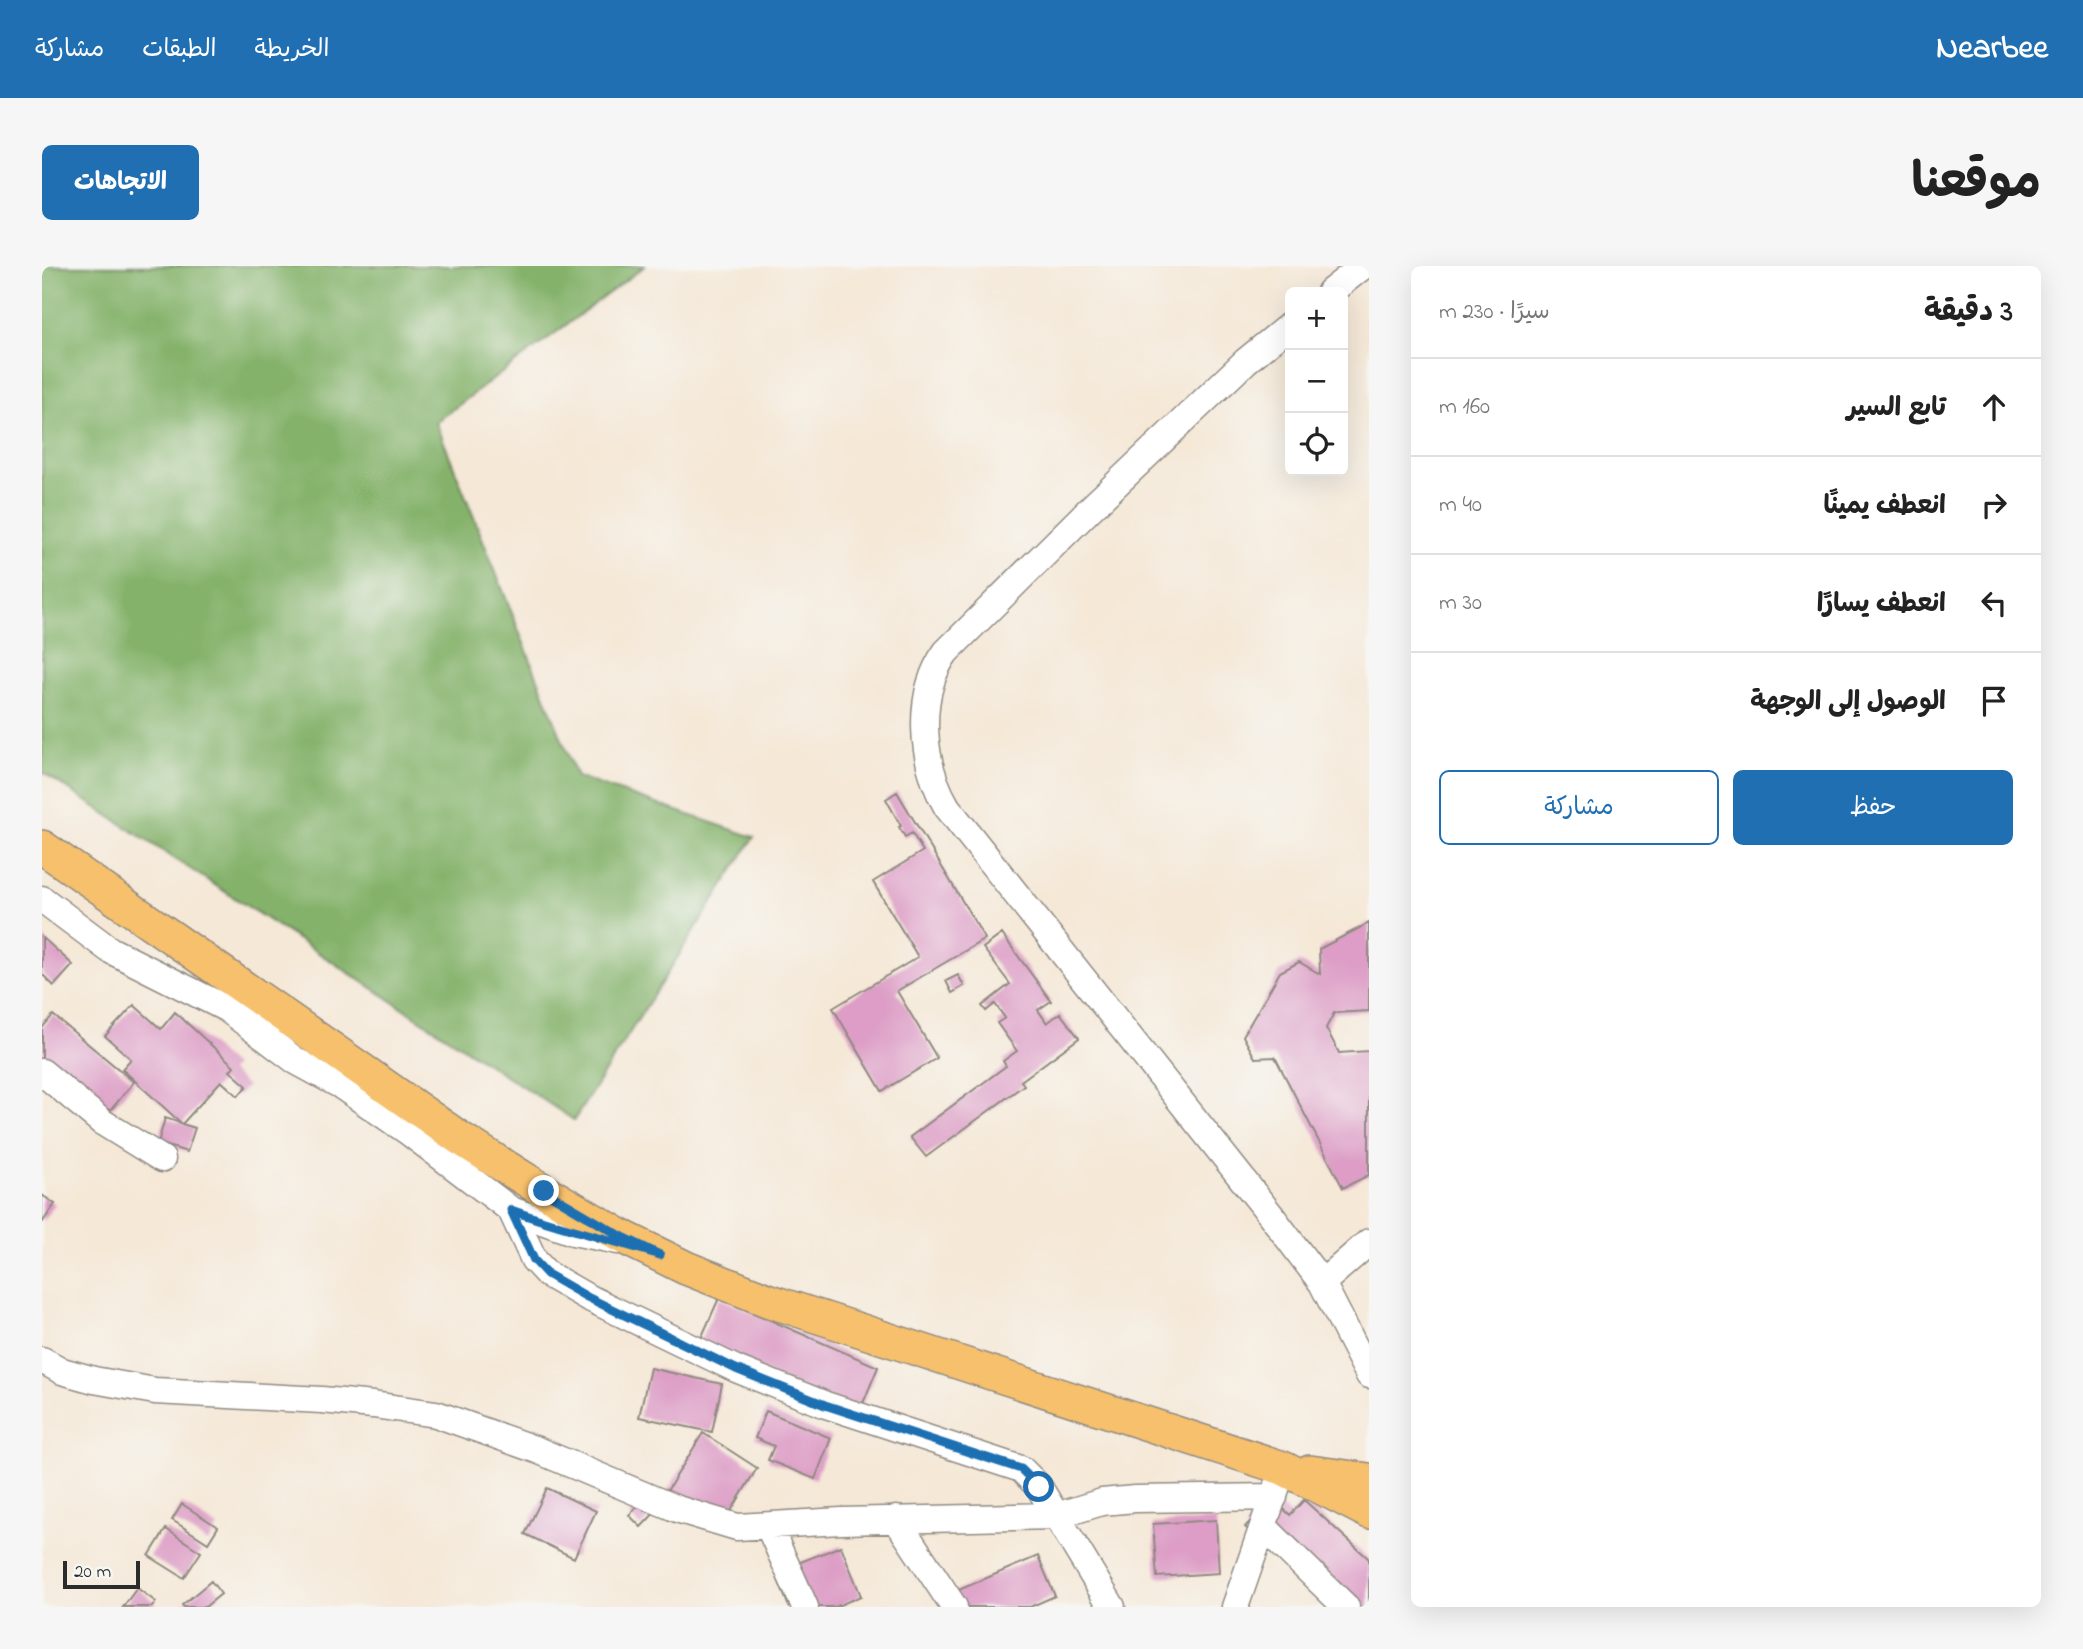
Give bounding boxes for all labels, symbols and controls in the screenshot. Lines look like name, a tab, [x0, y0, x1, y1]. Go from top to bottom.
text: Nearbee	[1936, 25, 2048, 73]
text: مشاركة	[35, 33, 104, 68]
text: الطبقات	[142, 33, 217, 68]
text: الخريطة	[255, 33, 329, 68]
button: الاتجاهات	[42, 145, 199, 220]
text: موقعنا	[1911, 148, 2041, 220]
map controls	[1285, 287, 1348, 476]
button: +	[1285, 287, 1348, 350]
text: 3 دقيقة	[1924, 291, 2013, 335]
text: سيرًا · 230 m	[1439, 296, 1550, 329]
button: −	[1285, 350, 1348, 413]
icon: ahead	[1975, 388, 2013, 426]
text: تابع السير	[1847, 390, 1946, 428]
text: 160 m	[1439, 391, 1490, 424]
button: locate	[1285, 413, 1348, 476]
icon: right	[1975, 486, 2013, 524]
text: انعطف يمينًا	[1823, 488, 1946, 526]
text: 40 m	[1439, 489, 1482, 522]
icon: left	[1975, 584, 2013, 622]
text: انعطف يسارًا	[1817, 586, 1946, 624]
text: 30 m	[1439, 587, 1482, 620]
icon: arrive	[1975, 682, 2013, 720]
text: الوصول إلى الوجهة	[1750, 684, 1946, 722]
button: مشاركة	[1439, 770, 1719, 845]
button: حفظ	[1733, 770, 2013, 845]
route end	[528, 1175, 559, 1206]
route start	[1023, 1471, 1054, 1502]
scale bar	[63, 1558, 140, 1590]
text: 20 m	[74, 1559, 111, 1586]

